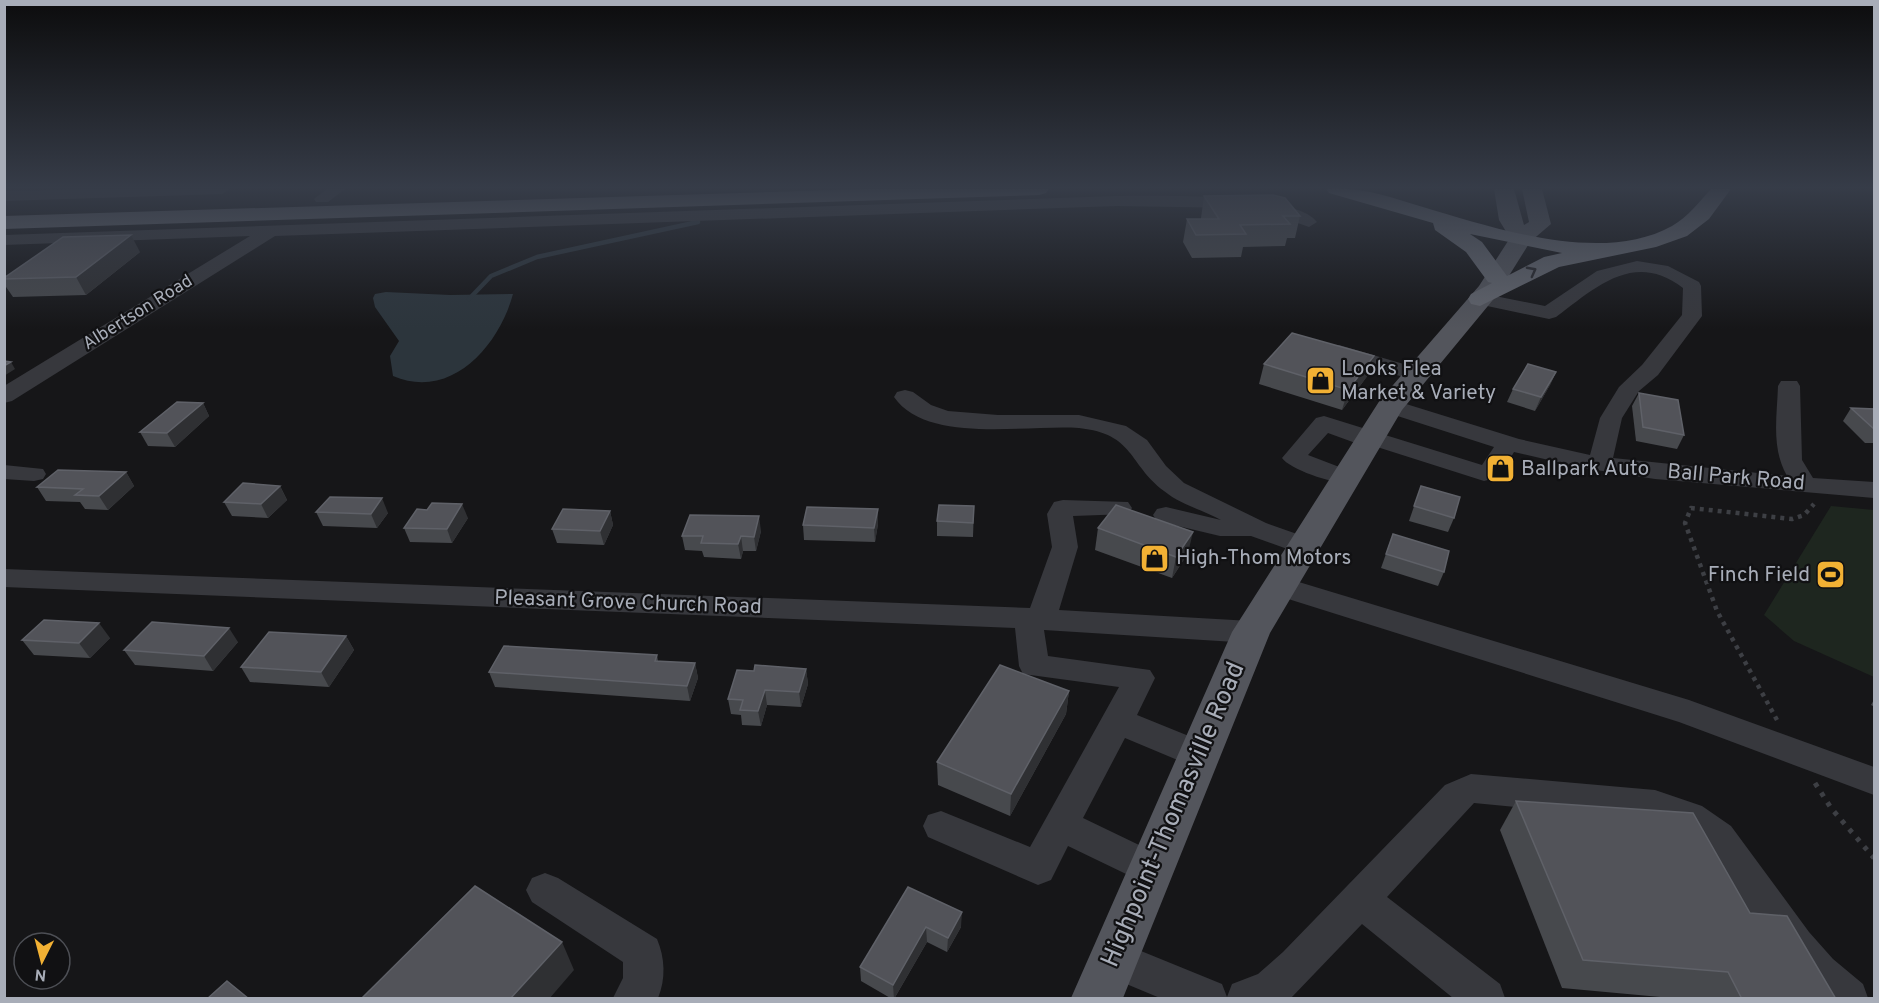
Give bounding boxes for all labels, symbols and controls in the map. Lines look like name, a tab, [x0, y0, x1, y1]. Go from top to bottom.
one-way arrow	[1526, 267, 1537, 279]
street label: Albertson Road	[79, 270, 197, 356]
place label: Looks Flea Market & Variety	[1341, 356, 1496, 407]
shop icon: Looks Flea Market & Variety	[1304, 365, 1336, 397]
shop icon: Ballpark Auto	[1484, 453, 1516, 485]
place label: Ballpark Auto	[1521, 456, 1649, 483]
street label: Ball Park Road	[1666, 459, 1806, 497]
shop icon: High-Thom Motors	[1139, 542, 1171, 574]
place label: High-Thom Motors	[1176, 545, 1351, 572]
sports icon: Finch Field	[1815, 559, 1847, 591]
place label: Finch Field	[1708, 562, 1810, 589]
street label: Pleasant Grove Church Road	[494, 585, 762, 621]
street label: Highpoint-Thomasville Road	[1095, 657, 1253, 973]
north arrow	[12, 931, 72, 991]
text: N	[34, 963, 47, 984]

